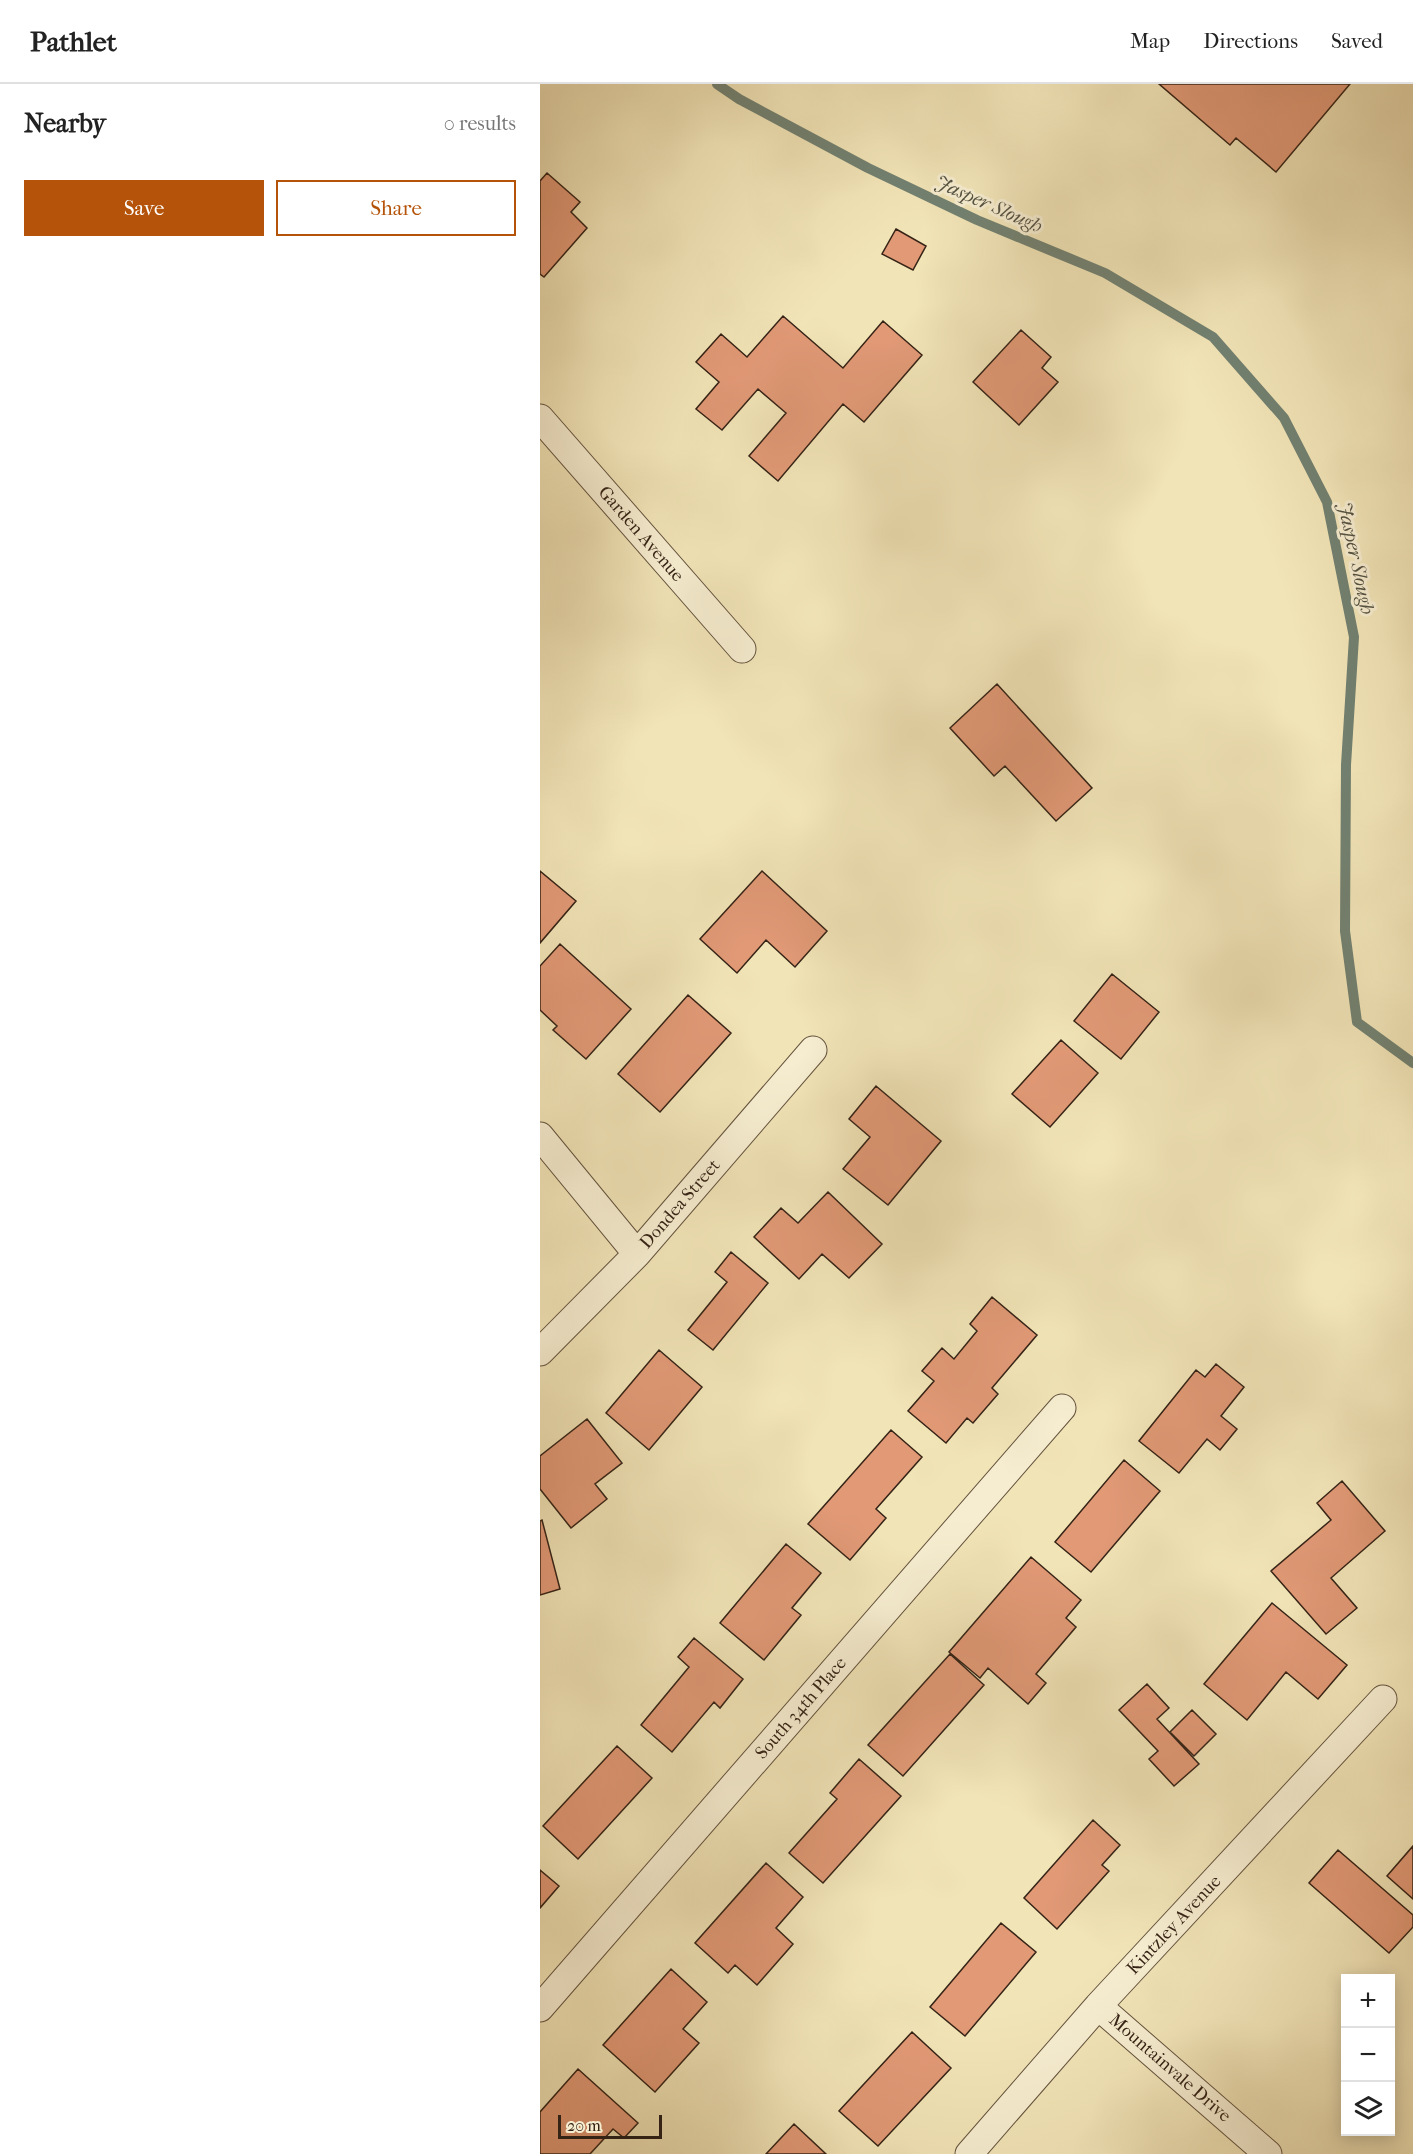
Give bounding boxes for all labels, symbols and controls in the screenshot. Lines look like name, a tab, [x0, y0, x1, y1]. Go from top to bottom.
text: Pathlet	[30, 25, 117, 58]
text: Map	[1130, 29, 1170, 53]
text: Directions	[1203, 29, 1298, 53]
text: Saved	[1331, 29, 1383, 53]
text: Nearby	[24, 108, 106, 139]
text: 0 results	[444, 112, 516, 135]
water label: Jasper Slough	[932, 170, 1046, 238]
button: Save	[24, 180, 264, 236]
button: Share	[276, 180, 516, 236]
street label: Garden Avenue	[594, 482, 688, 586]
water label: Jasper Slough	[1333, 500, 1379, 616]
street label: Dondea Street	[635, 1155, 725, 1253]
street label: South 34th Place	[751, 1653, 851, 1763]
street label: Kintzley Avenue	[1123, 1871, 1225, 1979]
map controls	[1341, 1974, 1395, 2136]
button: +	[1341, 1974, 1395, 2028]
street label: Mountainvale Drive	[1105, 2009, 1235, 2127]
button: −	[1341, 2028, 1395, 2082]
button: layers	[1341, 2082, 1395, 2136]
scale bar	[558, 2112, 662, 2140]
text: 20 m	[567, 2116, 601, 2135]

